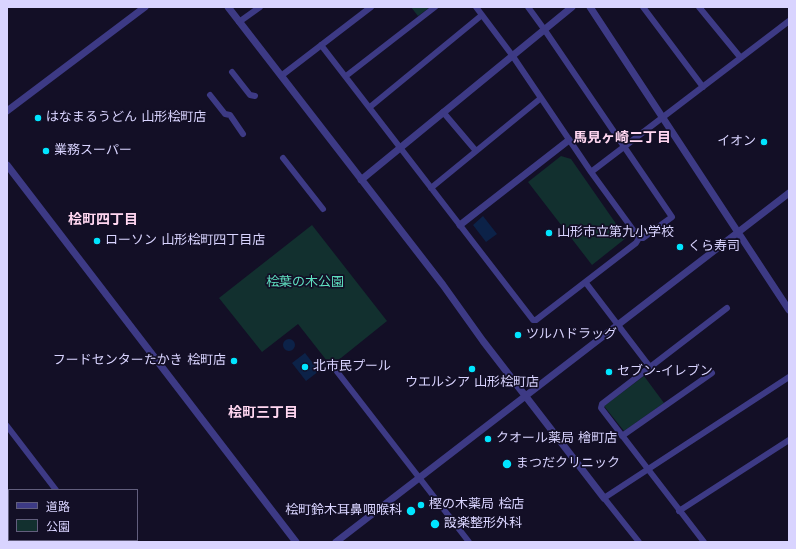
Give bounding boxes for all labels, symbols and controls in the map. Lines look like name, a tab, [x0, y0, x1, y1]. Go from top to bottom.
place label: はなまるうどん 山形桧町店	[46, 110, 206, 126]
marker: はなまるうどん 山形桧町店	[33, 113, 43, 123]
district label: 馬見ヶ崎二丁目	[573, 130, 671, 146]
place label: イオン	[717, 134, 756, 150]
marker: イオン	[759, 137, 769, 147]
place label: 業務スーパー	[54, 143, 132, 159]
marker: 業務スーパー	[41, 146, 51, 156]
district label: 桧町四丁目	[68, 212, 138, 228]
place label: 山形市立第九小学校	[557, 225, 674, 241]
marker: 山形市立第九小学校	[544, 228, 554, 238]
place label: ローソン 山形桧町四丁目店	[105, 233, 265, 249]
marker: ローソン 山形桧町四丁目店	[92, 236, 102, 246]
place label: くら寿司	[688, 239, 740, 255]
marker: くら寿司	[675, 242, 685, 252]
park label: 桧葉の木公園	[266, 275, 344, 291]
place label: ツルハドラッグ	[526, 327, 617, 343]
marker: ツルハドラッグ	[513, 330, 523, 340]
place label: フードセンターたかき 桧町店	[53, 353, 226, 369]
marker: フードセンターたかき 桧町店	[229, 356, 239, 366]
place label: 北市民プール	[313, 359, 391, 375]
marker: 北市民プール	[300, 362, 310, 372]
marker: ウエルシア 山形桧町店	[467, 364, 477, 374]
place label: セブン-イレブン	[617, 364, 713, 380]
marker: セブン-イレブン	[604, 367, 614, 377]
place label: ウエルシア 山形桧町店	[405, 375, 539, 391]
district label: 桧町三丁目	[228, 405, 298, 421]
place label: クオール薬局 檜町店	[496, 431, 617, 447]
marker: クオール薬局 檜町店	[483, 434, 493, 444]
place label: まつだクリニック	[516, 456, 620, 472]
marker: まつだクリニック	[501, 458, 513, 470]
legend	[8, 489, 138, 541]
place label: 樫の木薬局 桧店	[429, 497, 524, 513]
text: 道路	[46, 500, 70, 514]
marker: 樫の木薬局 桧店	[416, 500, 426, 510]
place label: 桧町鈴木耳鼻咽喉科	[285, 503, 402, 519]
marker: 桧町鈴木耳鼻咽喉科	[405, 505, 417, 517]
place label: 設楽整形外科	[444, 516, 522, 532]
marker: 設楽整形外科	[429, 518, 441, 530]
text: 公園	[46, 520, 70, 534]

